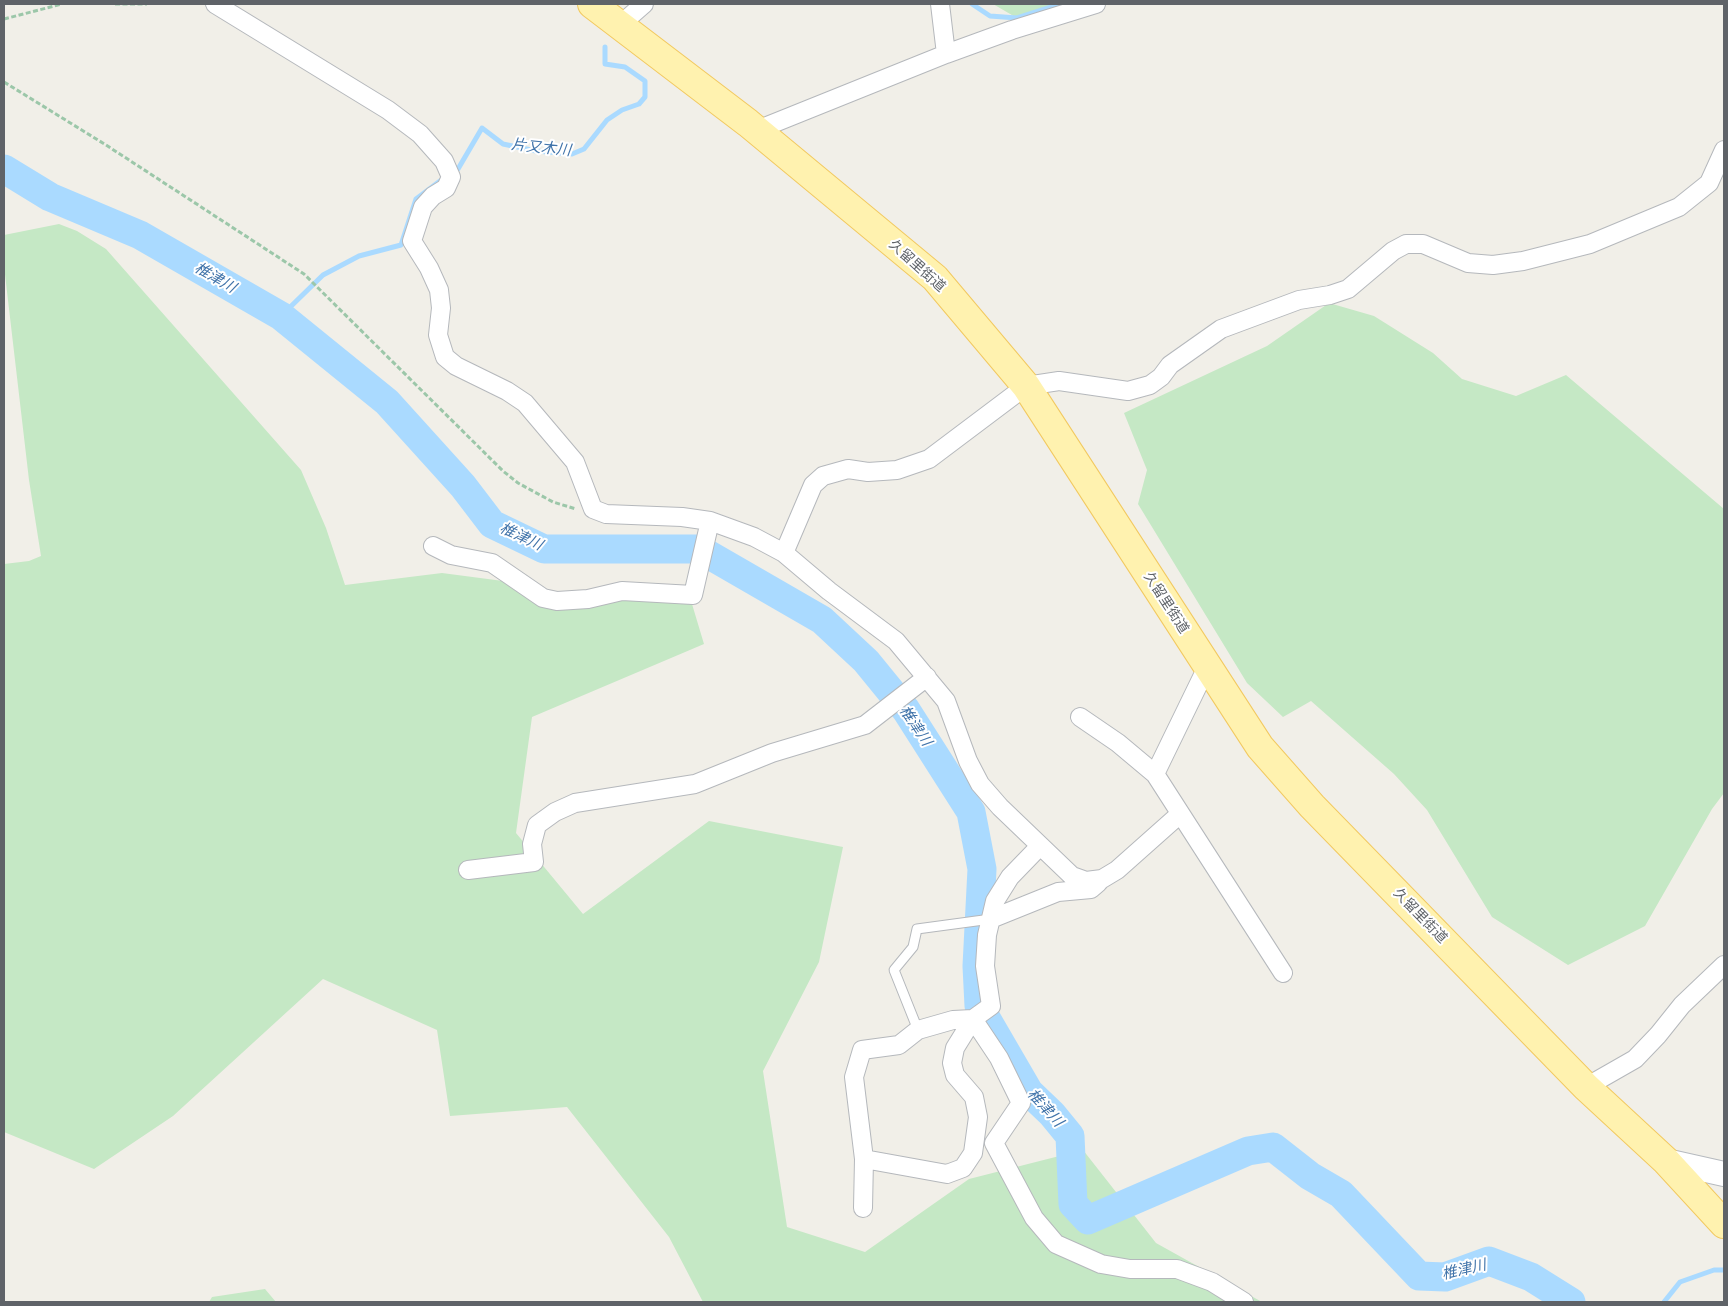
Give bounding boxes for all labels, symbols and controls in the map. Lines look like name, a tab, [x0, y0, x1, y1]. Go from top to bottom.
water label: 片又木川	[510, 136, 572, 160]
street label: 久留里街道	[885, 236, 949, 296]
water label: 椎津川	[191, 259, 239, 297]
water label: 椎津川	[497, 519, 545, 555]
street label: 久留里街道	[1140, 569, 1192, 637]
water label: 椎津川	[895, 702, 935, 750]
street label: 久留里街道	[1390, 885, 1450, 947]
water label: 椎津川	[1023, 1085, 1067, 1131]
water label: 椎津川	[1440, 1256, 1488, 1284]

